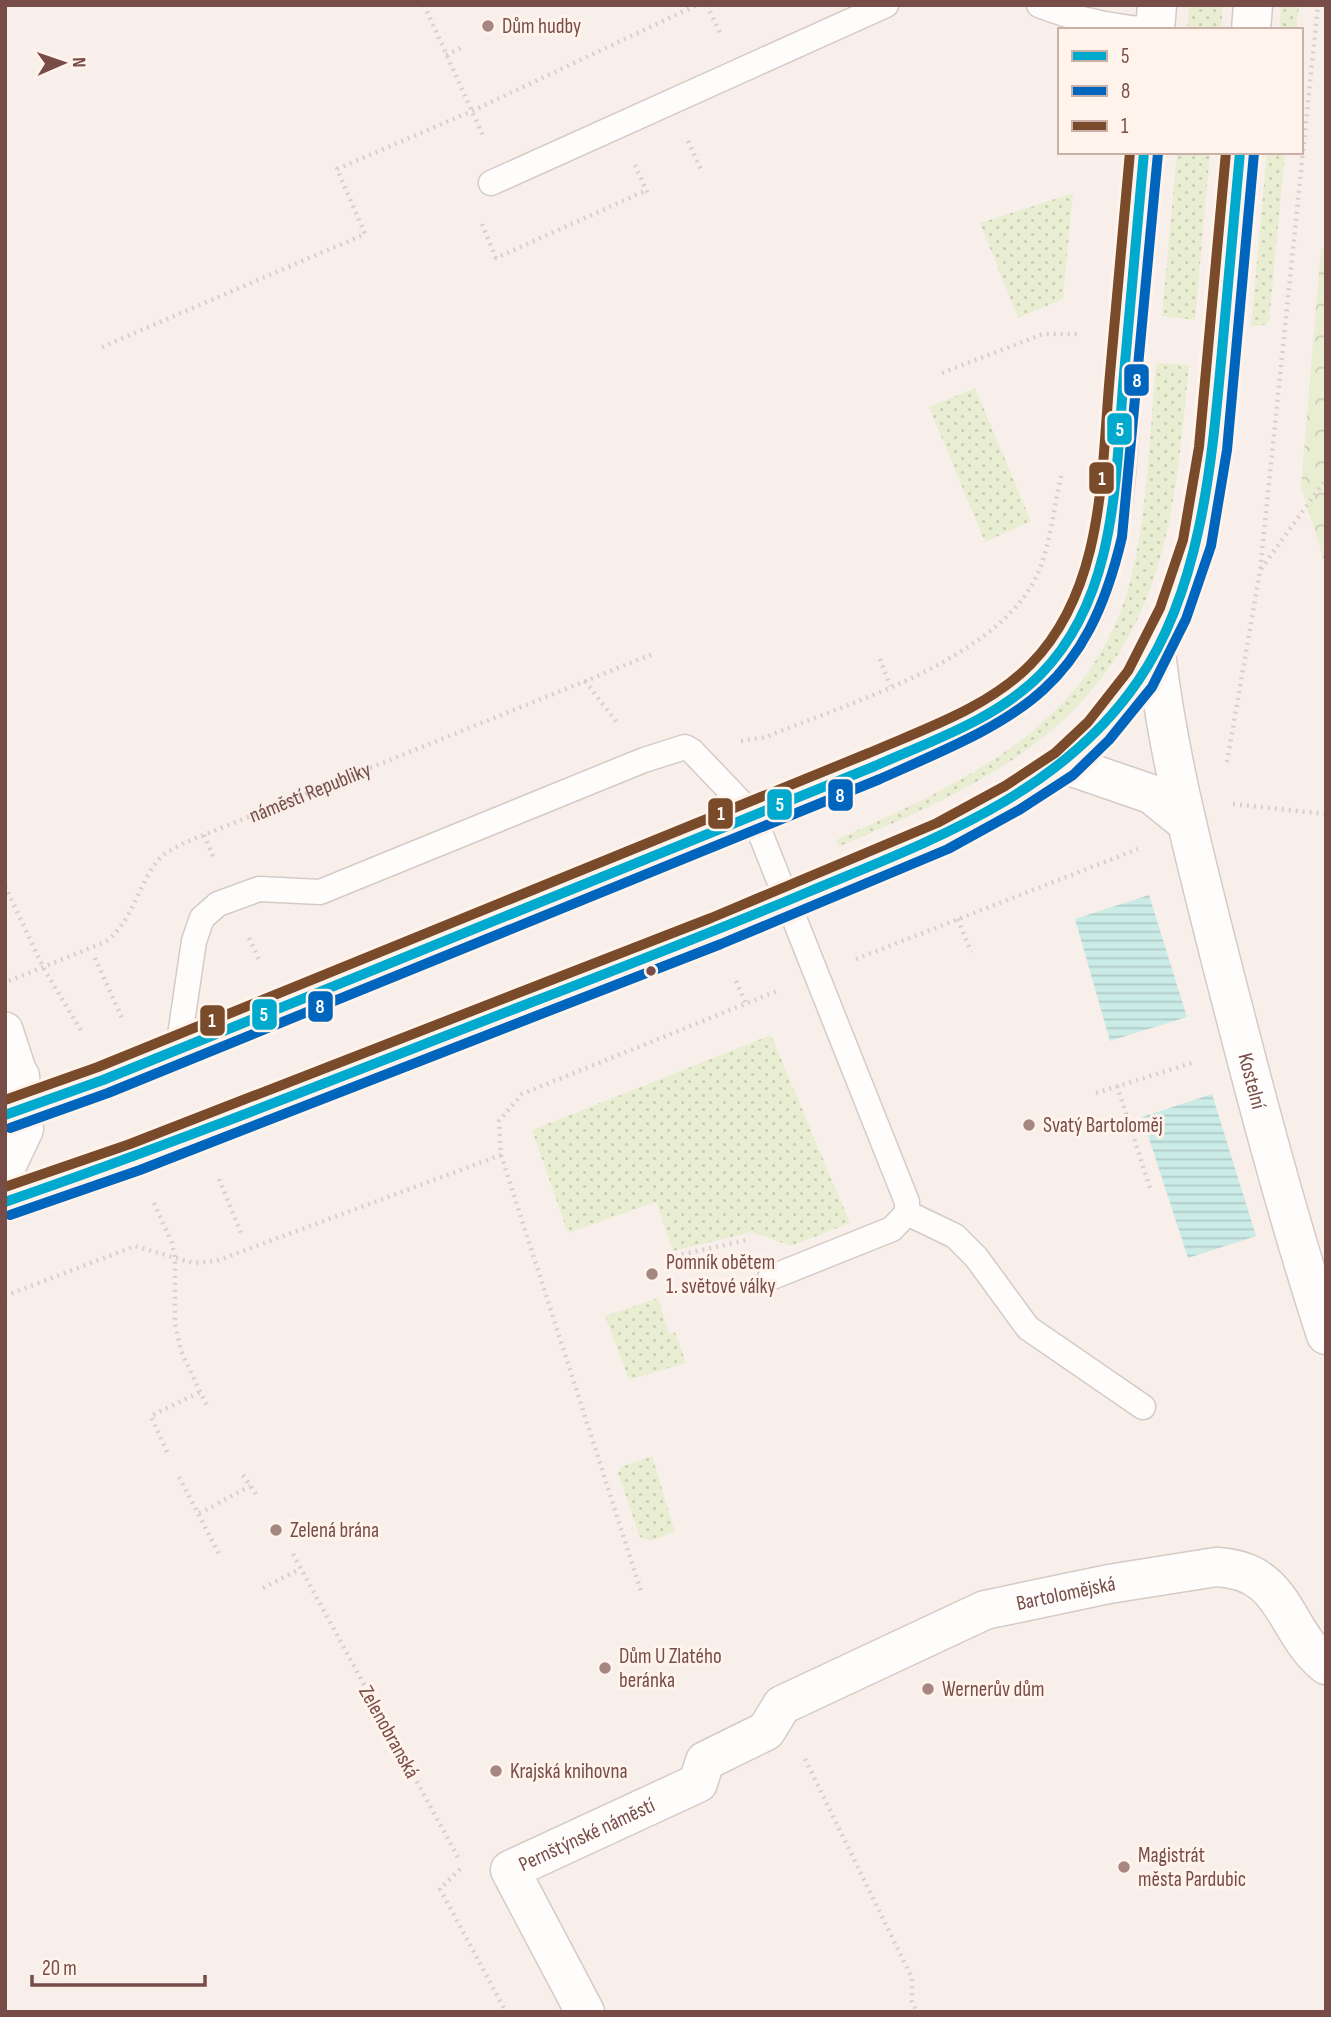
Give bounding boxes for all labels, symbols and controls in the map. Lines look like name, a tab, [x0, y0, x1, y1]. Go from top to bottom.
place label: Dům hudby	[502, 14, 581, 39]
marker: Dům hudby	[480, 18, 496, 34]
north arrow	[28, 28, 98, 98]
legend	[1058, 28, 1303, 154]
text: 5	[1121, 44, 1129, 69]
text: N	[67, 57, 90, 68]
text: 8	[1121, 79, 1130, 104]
text: 1	[1121, 114, 1129, 139]
line badge: 8	[1123, 363, 1150, 397]
text: 8	[1133, 370, 1142, 393]
line badge: 5	[1106, 412, 1133, 446]
text: 5	[1116, 419, 1124, 442]
line badge: 1	[1088, 461, 1115, 495]
text: 1	[1098, 468, 1106, 491]
street label: náměstí Republiky	[246, 757, 374, 828]
line badge: 8	[827, 778, 854, 812]
text: 8	[836, 785, 845, 808]
line badge: 5	[766, 788, 793, 821]
text: 5	[776, 794, 784, 817]
line badge: 1	[707, 797, 734, 830]
text: 1	[717, 803, 725, 826]
unlabelled marker	[644, 964, 658, 978]
line badge: 8	[307, 990, 334, 1023]
text: 8	[316, 996, 325, 1019]
line badge: 5	[251, 998, 278, 1031]
line badge: 1	[199, 1004, 226, 1037]
text: 5	[260, 1004, 268, 1027]
text: 1	[208, 1010, 216, 1033]
street label: Kostelní	[1233, 1050, 1272, 1112]
place label: Svatý Bartoloměj	[1043, 1113, 1163, 1138]
marker: Svatý Bartoloměj	[1021, 1117, 1037, 1133]
place label: Pomník obětem 1. světové války	[666, 1250, 776, 1299]
marker: Pomník obětem 1. světové války	[644, 1266, 660, 1282]
place label: Zelená brána	[290, 1518, 379, 1543]
marker: Zelená brána	[268, 1522, 284, 1538]
street label: Bartolomějská	[1014, 1571, 1117, 1616]
place label: Dům U Zlatého beránka	[619, 1644, 722, 1693]
marker: Dům U Zlatého beránka	[597, 1660, 613, 1676]
place label: Wernerův dům	[942, 1677, 1045, 1702]
street label: Zelenobranská	[353, 1681, 425, 1783]
marker: Wernerův dům	[920, 1681, 936, 1697]
place label: Krajská knihovna	[510, 1759, 628, 1784]
marker: Krajská knihovna	[488, 1763, 504, 1779]
street label: Pernštýnské náměstí	[514, 1792, 659, 1877]
place label: Magistrát města Pardubic	[1138, 1843, 1246, 1892]
marker: Magistrát města Pardubic	[1116, 1859, 1132, 1875]
scale bar	[32, 1944, 205, 1988]
text: 20 m	[42, 1956, 77, 1981]

